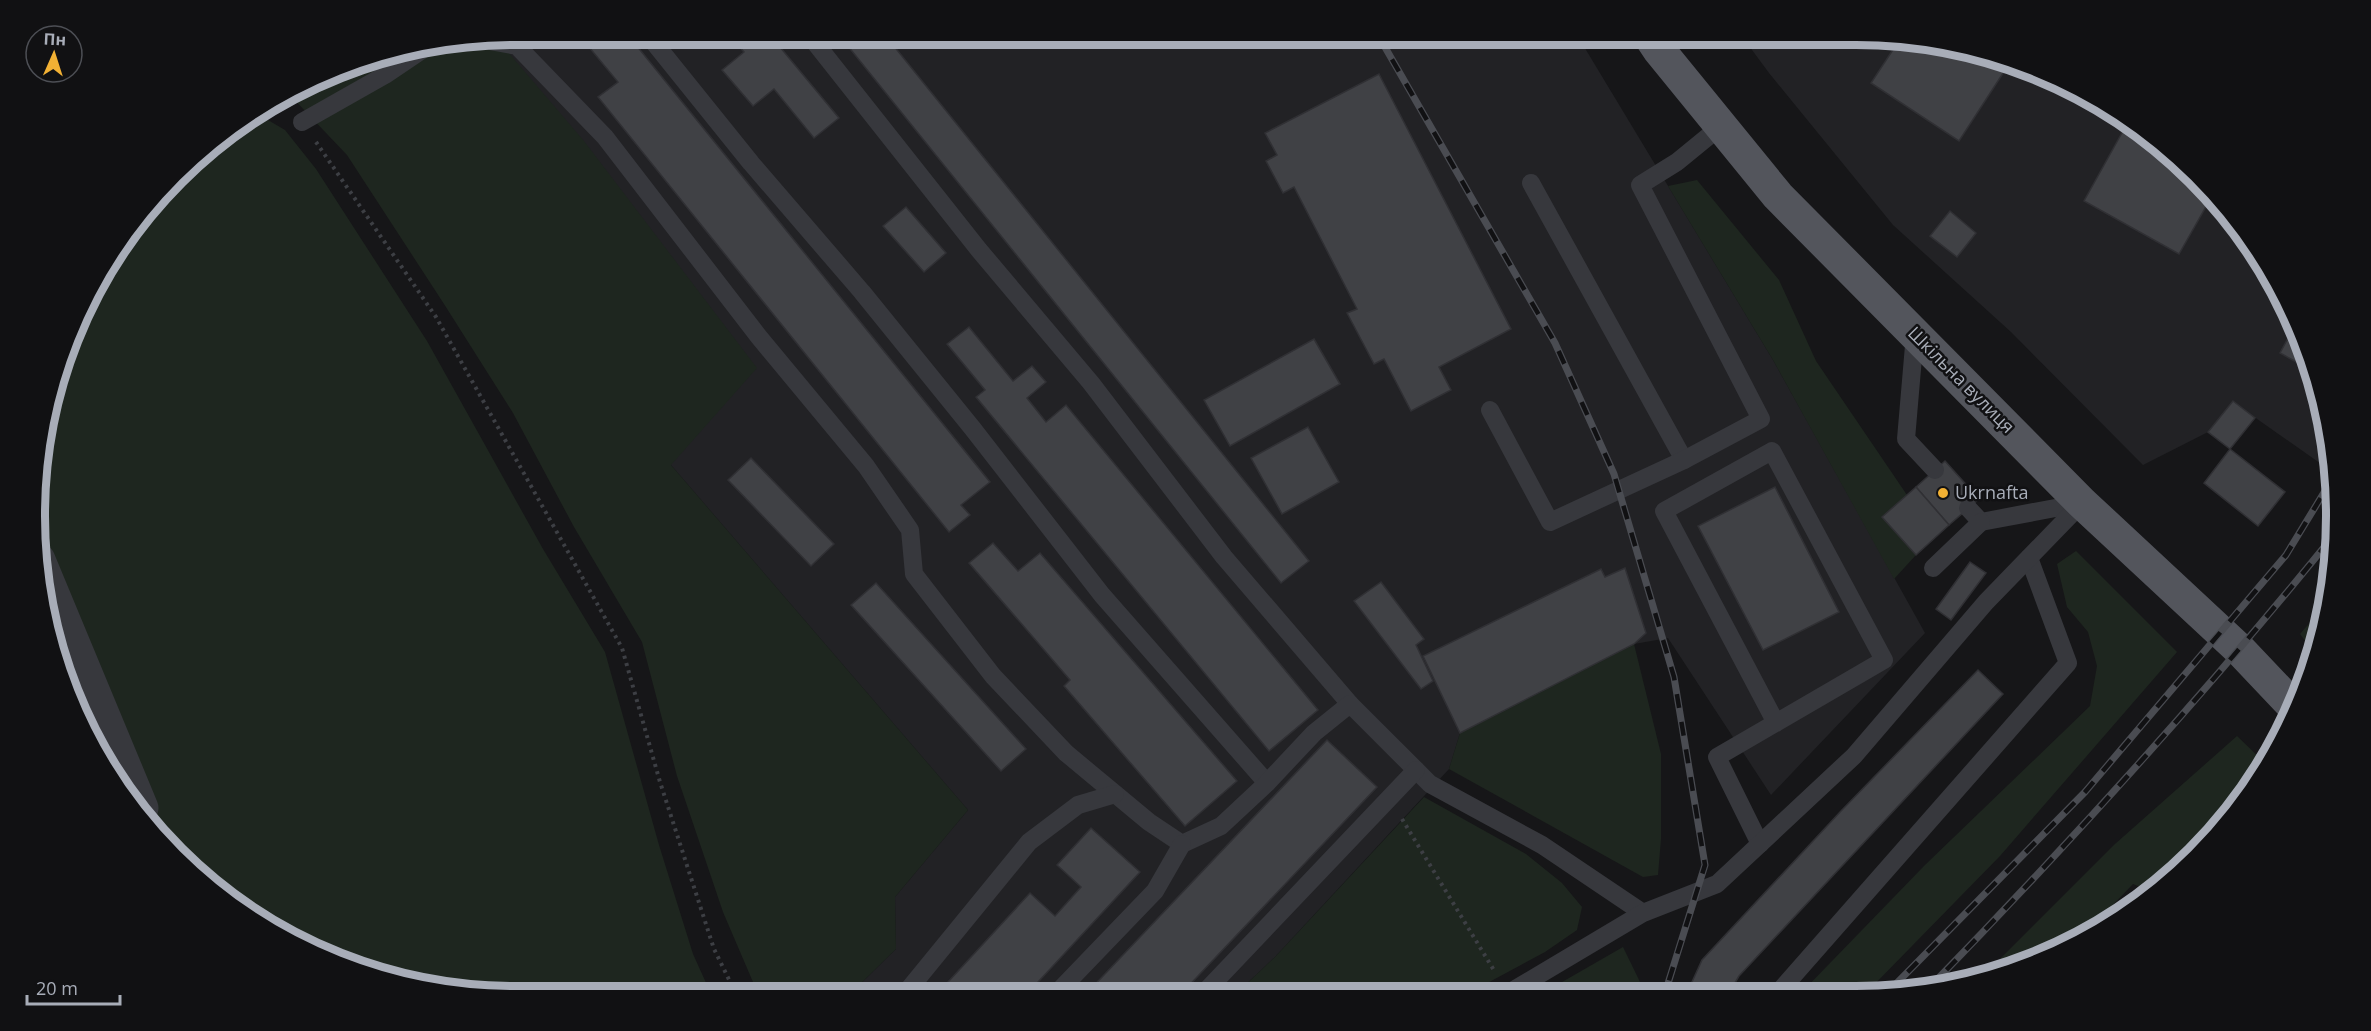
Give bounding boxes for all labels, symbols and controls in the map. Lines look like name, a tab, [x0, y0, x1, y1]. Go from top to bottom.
north arrow	[24, 24, 84, 84]
text: Пн	[43, 27, 67, 51]
street label: Шкільна вулиця	[1903, 321, 2020, 438]
place label: Ukrnafta	[1955, 480, 2028, 504]
marker: Ukrnafta	[1936, 486, 1950, 500]
scale bar	[27, 968, 120, 1006]
text: 20 m	[36, 976, 78, 1000]

